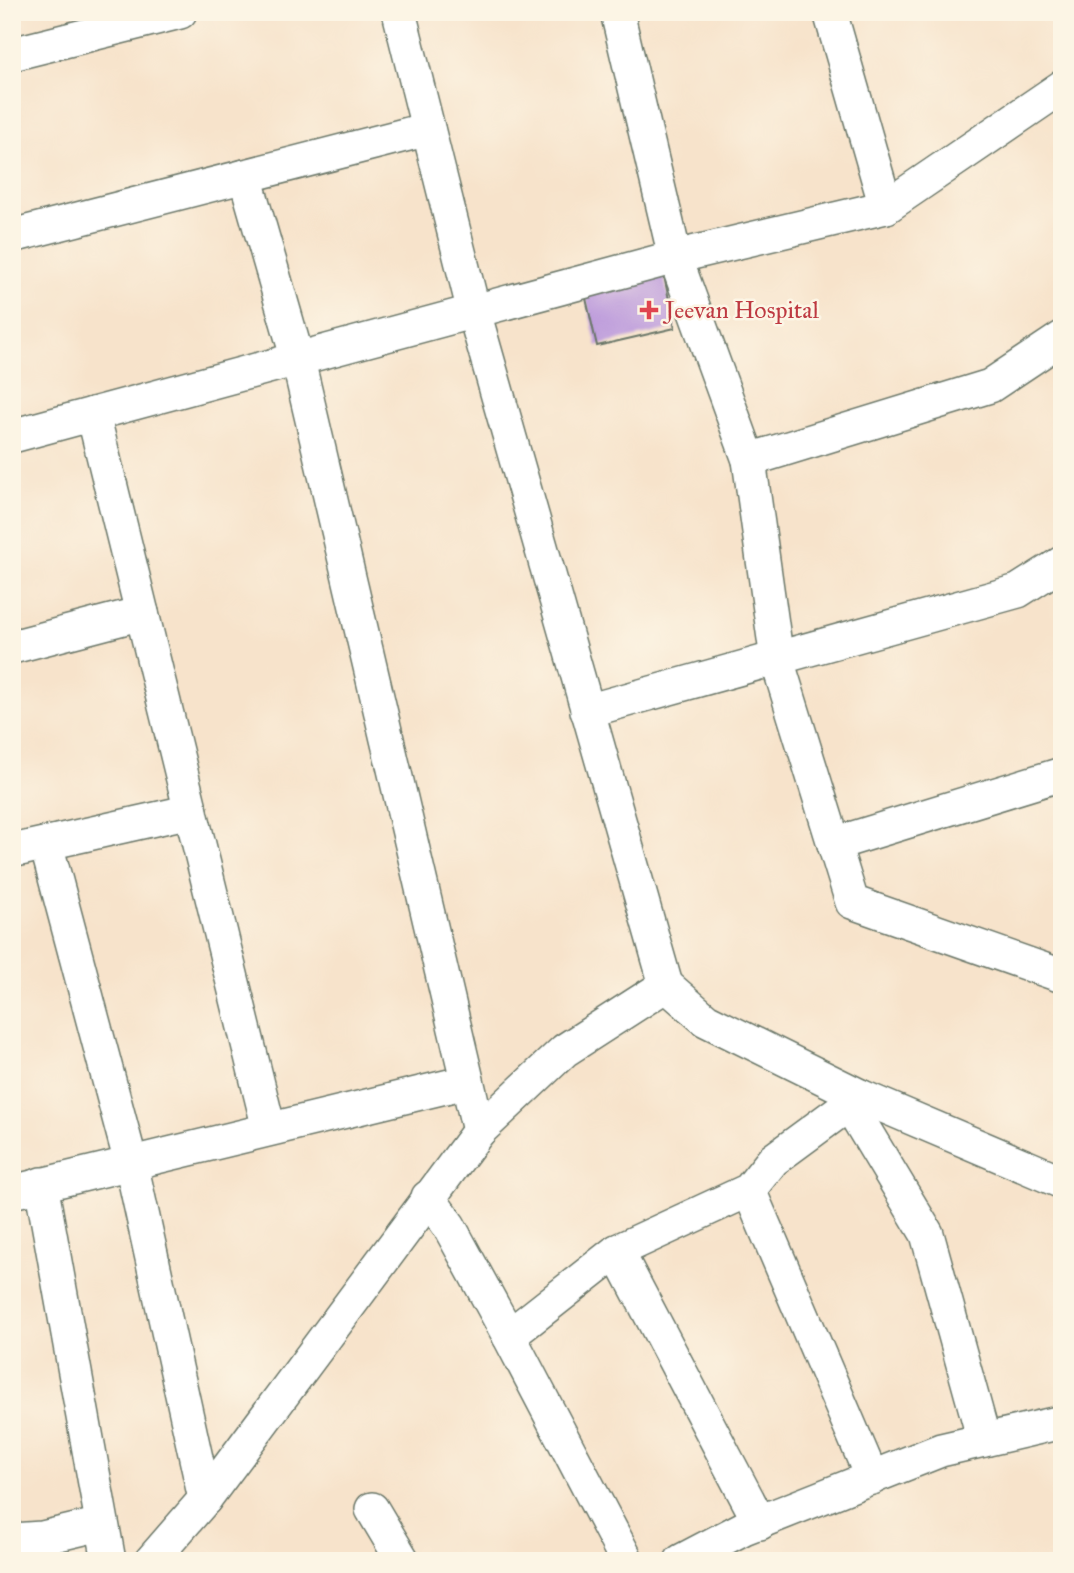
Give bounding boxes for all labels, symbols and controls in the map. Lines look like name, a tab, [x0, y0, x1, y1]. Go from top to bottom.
place label: Jeevan Hospital	[662, 295, 820, 325]
marker: Jeevan Hospital	[639, 300, 659, 320]

